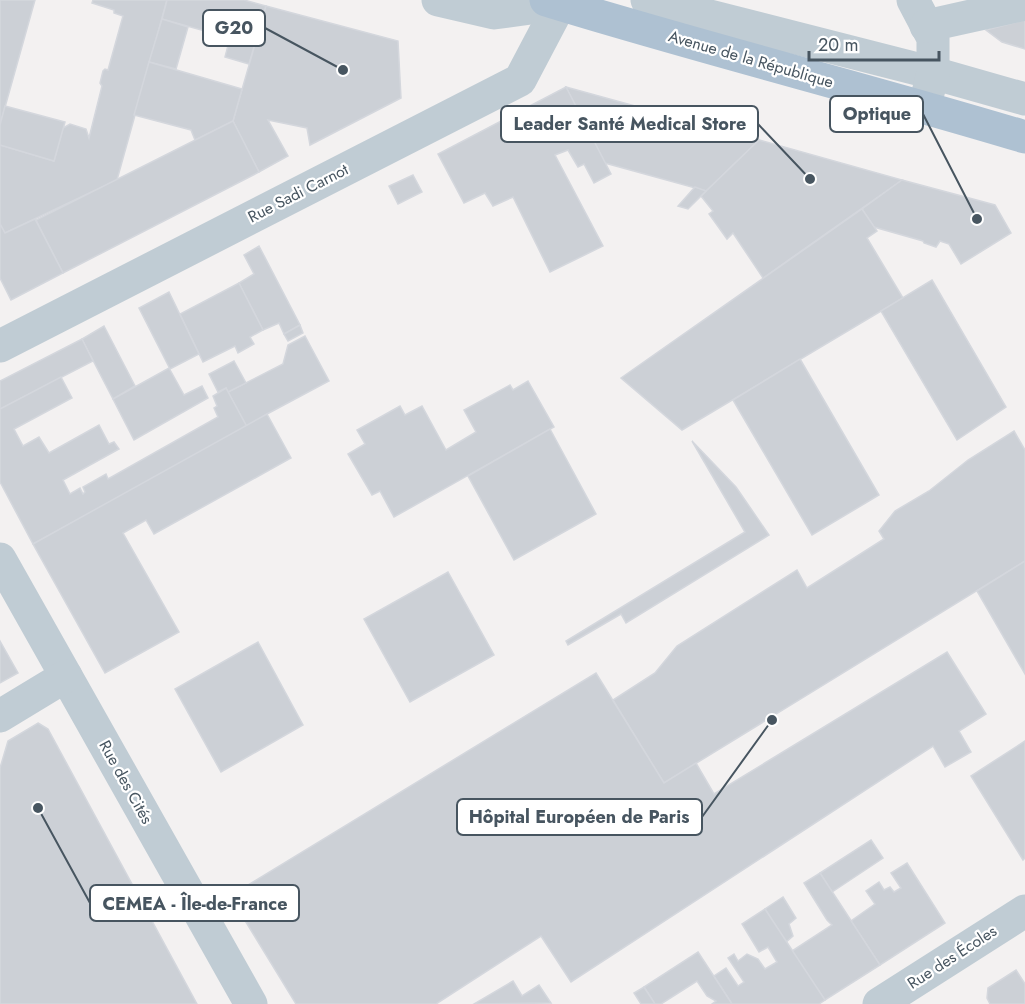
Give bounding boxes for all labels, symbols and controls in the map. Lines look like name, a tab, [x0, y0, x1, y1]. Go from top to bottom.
callout: G20	[203, 10, 265, 46]
text: G20	[215, 15, 253, 41]
street label: Avenue de la République	[666, 24, 836, 94]
scale bar	[809, 24, 940, 62]
text: 20 m	[818, 32, 858, 58]
callout: Optique	[830, 96, 923, 132]
text: Optique	[843, 101, 911, 127]
callout: Leader Santé Medical Store	[501, 106, 758, 142]
text: Leader Santé Medical Store	[514, 111, 746, 137]
street label: Rue Sadi Carnot	[244, 158, 352, 228]
street label: Rue des Cités	[93, 736, 159, 828]
callout: Hôpital Européen de Paris	[457, 799, 702, 835]
text: Hôpital Européen de Paris	[469, 804, 689, 830]
callout: CEMEA - Île-de-France	[90, 885, 299, 921]
text: CEMEA - Île-de-France	[103, 891, 288, 917]
street label: Rue des Écoles	[903, 919, 1001, 995]

